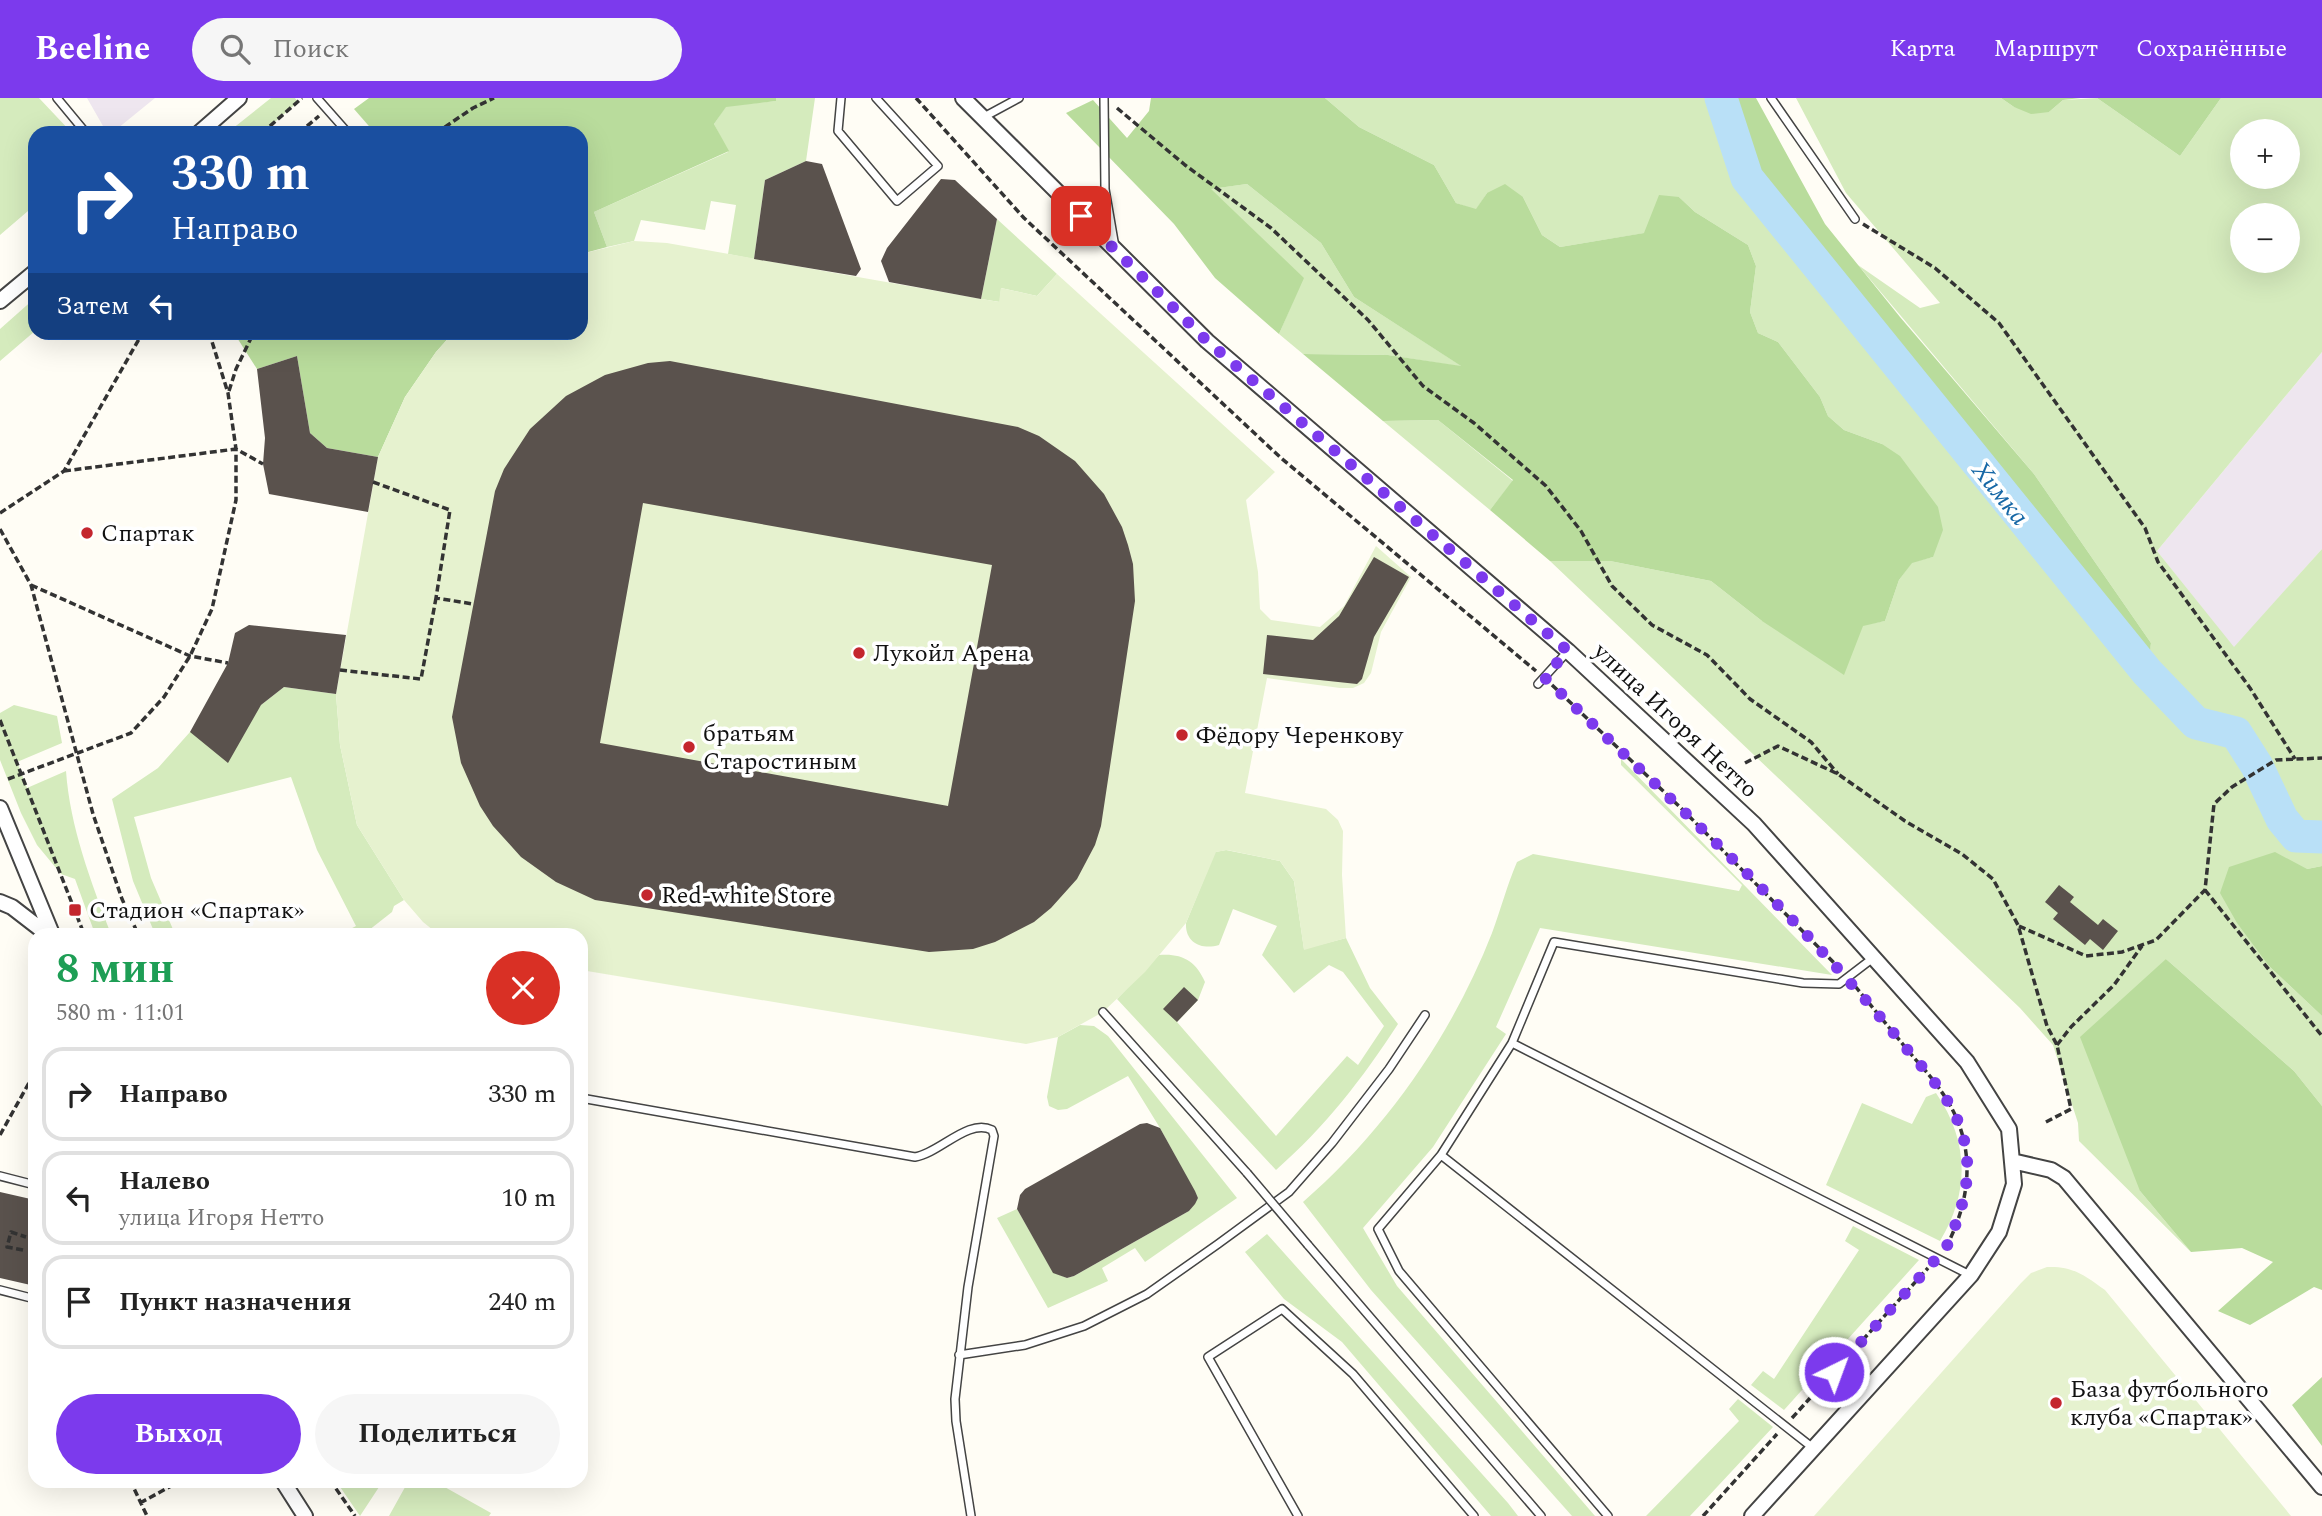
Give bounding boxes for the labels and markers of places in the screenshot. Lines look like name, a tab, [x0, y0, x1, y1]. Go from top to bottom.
pin	[1051, 186, 1111, 246]
place label: Спартак	[101, 516, 195, 552]
marker: Спартак	[79, 525, 95, 541]
place label: Лукойл Арена	[873, 636, 1030, 672]
marker: Лукойл Арена	[851, 645, 867, 661]
place label: братьям Старостиным	[703, 716, 857, 780]
place label: Фёдору Черенкову	[1196, 718, 1405, 754]
marker: Фёдору Черенкову	[1174, 727, 1190, 743]
marker: братьям Старостиным	[681, 739, 697, 755]
place label: Red-white Store	[661, 878, 832, 914]
marker: Red-white Store	[639, 887, 655, 903]
place label: Стадион «Спартак»	[89, 893, 304, 929]
marker: Стадион «Спартак»	[67, 902, 83, 918]
place label: База футбольного клуба «Спартак»	[2070, 1372, 2269, 1436]
marker: База футбольного клуба «Спартак»	[2048, 1395, 2064, 1411]

